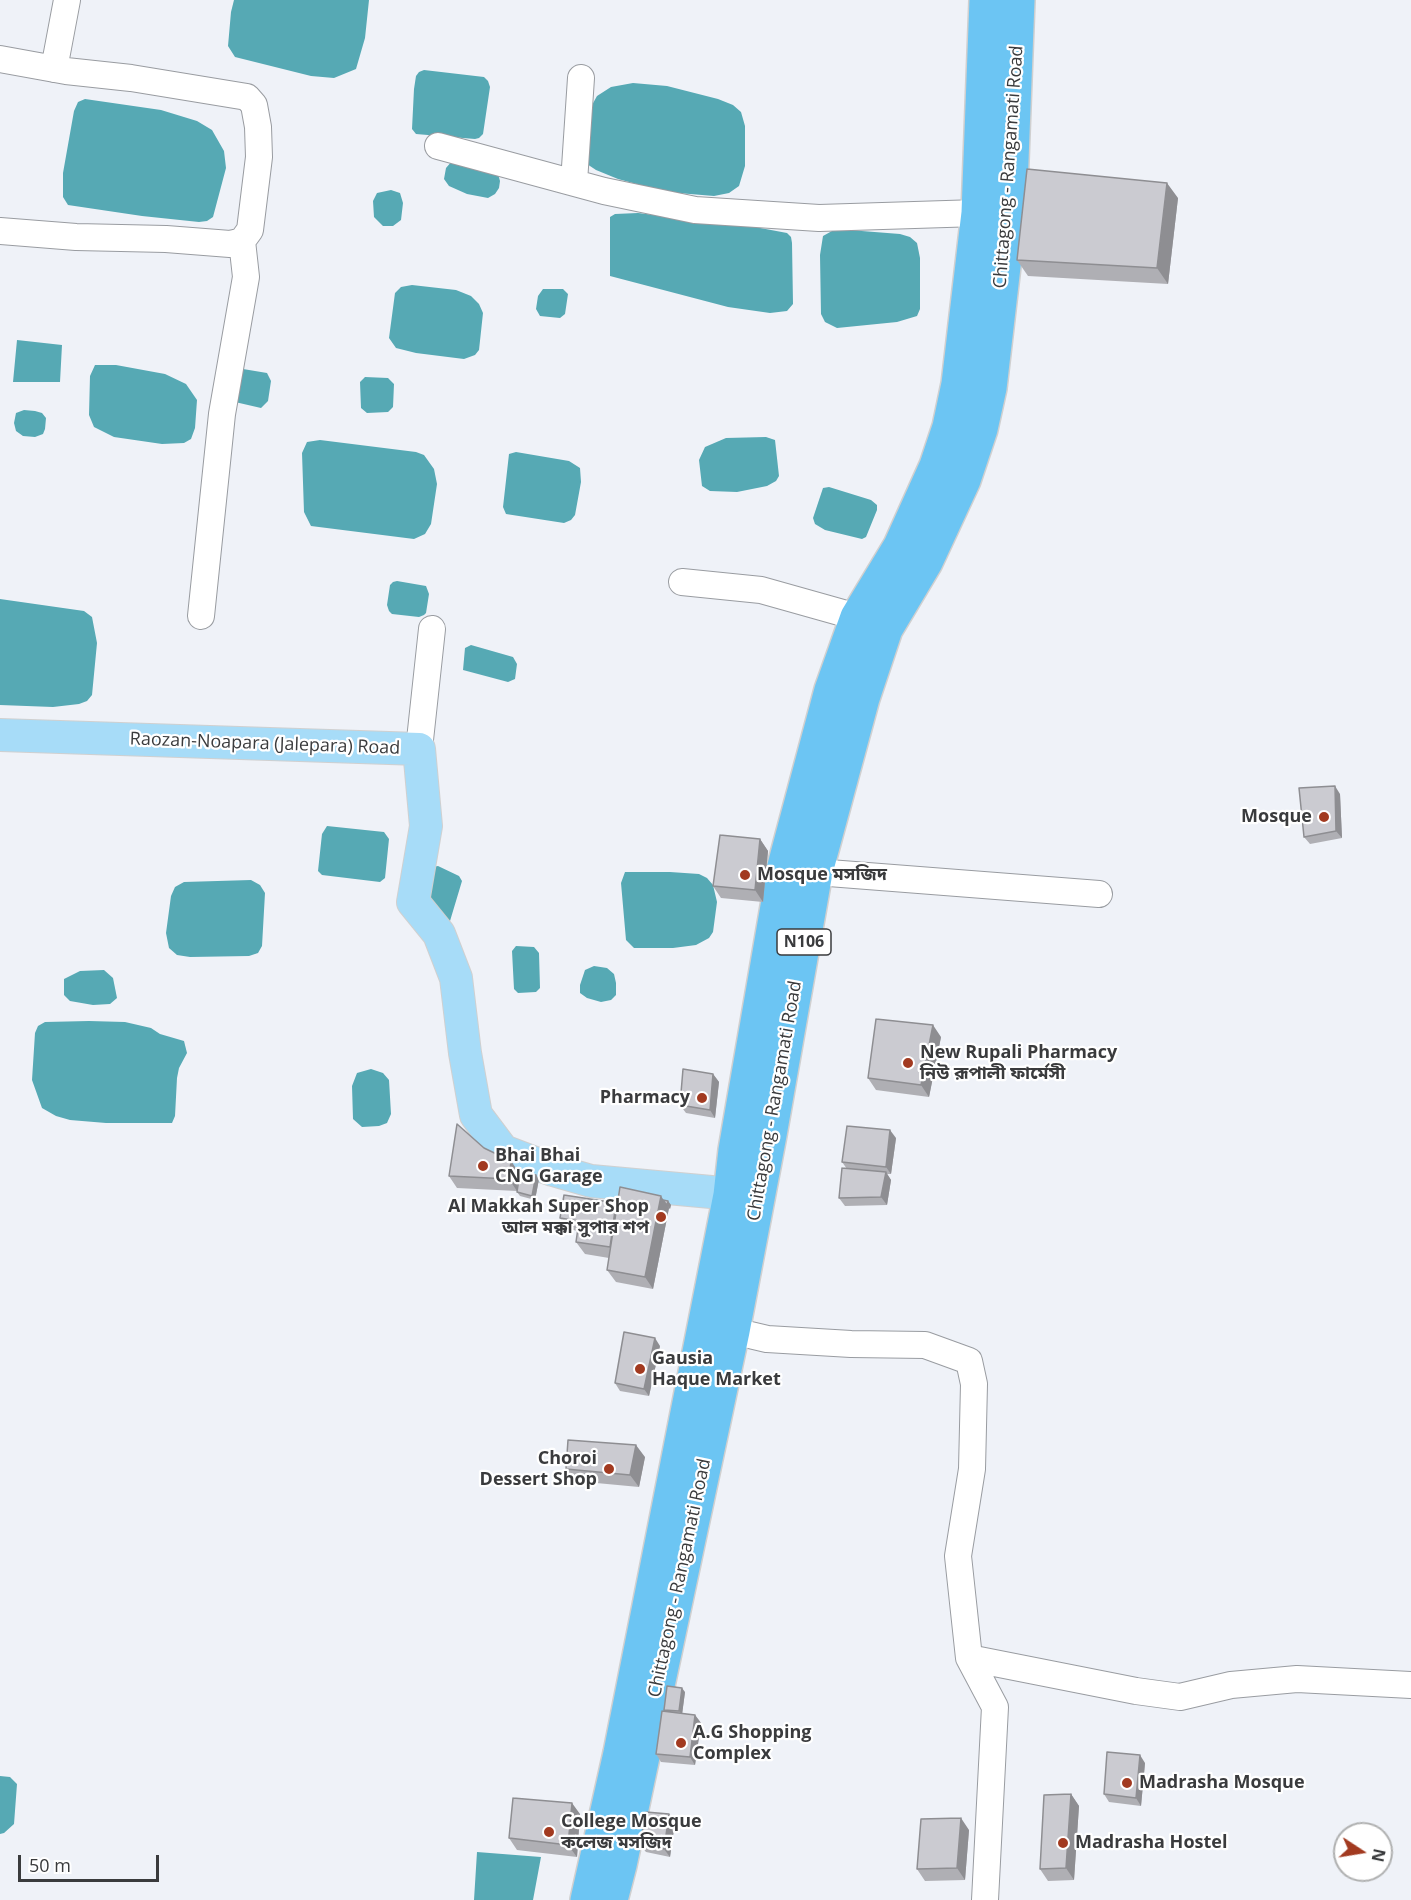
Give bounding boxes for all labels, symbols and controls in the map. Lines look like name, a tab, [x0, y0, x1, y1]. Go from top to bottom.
street label: Chittagong - Rangamati Road	[990, 45, 1028, 289]
street label: Raozan-Noapara (Jalepara) Road	[129, 728, 401, 760]
place label: Mosque	[1241, 806, 1312, 828]
marker: Mosque	[1317, 810, 1331, 824]
place label: Mosque মসজিদ	[757, 864, 887, 886]
marker: Mosque মসজিদ	[738, 868, 752, 882]
road number: N106	[777, 929, 831, 955]
street label: Chittagong - Rangamati Road	[743, 979, 807, 1223]
place label: New Rupali Pharmacy নিউ রূপালী ফার্মেসী	[920, 1042, 1117, 1084]
marker: New Rupali Pharmacy নিউ রূপালী ফার্মেসী	[901, 1056, 915, 1070]
place label: Pharmacy	[600, 1087, 690, 1109]
marker: Pharmacy	[695, 1091, 709, 1105]
place label: Bhai Bhai CNG Garage	[495, 1145, 603, 1188]
marker: Bhai Bhai CNG Garage	[476, 1159, 490, 1173]
place label: Al Makkah Super Shop আল মক্কা সুপার শপ	[448, 1196, 649, 1238]
marker: Al Makkah Super Shop আল মক্কা সুপার শপ	[654, 1210, 668, 1224]
place label: Gausia Haque Market	[652, 1348, 781, 1390]
marker: Gausia Haque Market	[633, 1362, 647, 1376]
place label: Choroi Dessert Shop	[480, 1448, 597, 1490]
street label: Chittagong - Rangamati Road	[644, 1457, 716, 1699]
marker: Choroi Dessert Shop	[602, 1462, 616, 1476]
place label: A.G Shopping Complex	[693, 1722, 811, 1764]
marker: A.G Shopping Complex	[674, 1736, 688, 1750]
place label: Madrasha Mosque	[1139, 1772, 1305, 1794]
marker: Madrasha Mosque	[1120, 1776, 1134, 1790]
place label: College Mosque কলেজ মসজিদ	[561, 1811, 702, 1854]
north arrow	[1333, 1822, 1393, 1882]
marker: College Mosque কলেজ মসজিদ	[542, 1825, 556, 1839]
place label: Madrasha Hostel	[1075, 1832, 1227, 1854]
marker: Madrasha Hostel	[1056, 1836, 1070, 1850]
scale bar	[21, 1843, 162, 1881]
text: N	[1367, 1847, 1391, 1864]
text: 50 m	[29, 1853, 71, 1877]

